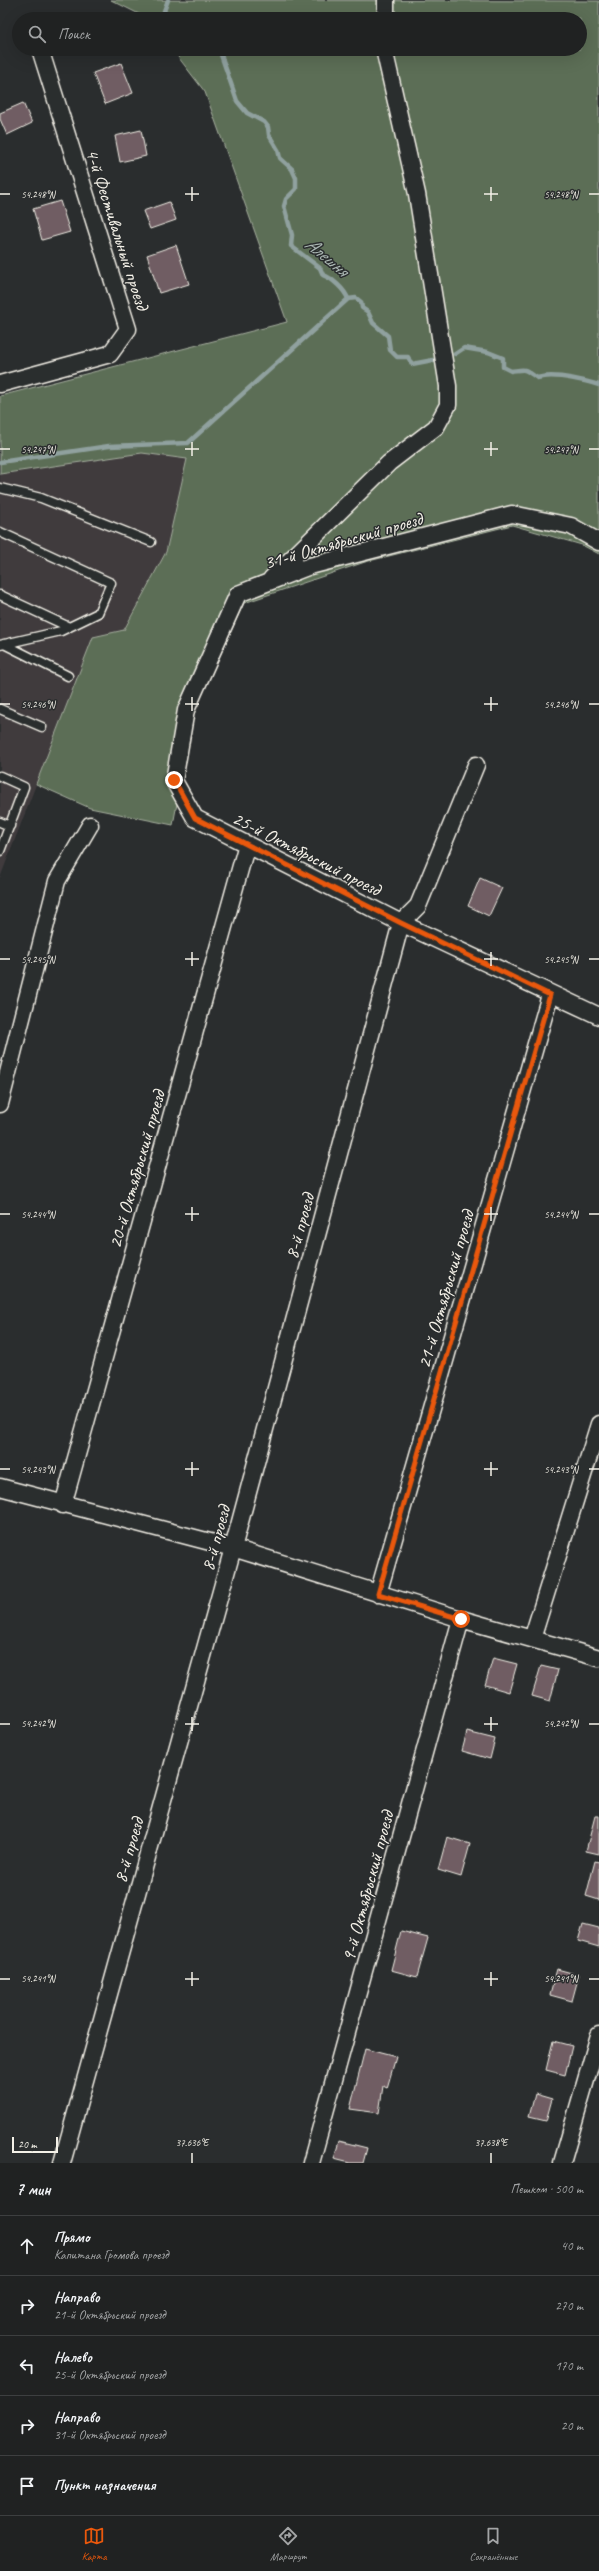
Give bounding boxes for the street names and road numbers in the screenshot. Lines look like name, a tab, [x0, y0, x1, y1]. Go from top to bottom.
street label: 4-й Фестивальный проезд	[80, 146, 155, 315]
street label: 31-й Октябрьский проезд	[262, 506, 427, 575]
street label: 25-й Октябрьский проезд	[228, 806, 387, 903]
street label: 20-й Октябрьский проезд	[103, 1085, 172, 1251]
street label: 8-й проезд	[280, 1189, 321, 1262]
street label: 21-й Октябрьский проезд	[412, 1205, 481, 1371]
street label: 8-й проезд	[196, 1501, 237, 1574]
street label: 9-й Октябрьский проезд	[336, 1806, 400, 1964]
street label: 8-й проезд	[108, 1813, 150, 1886]

